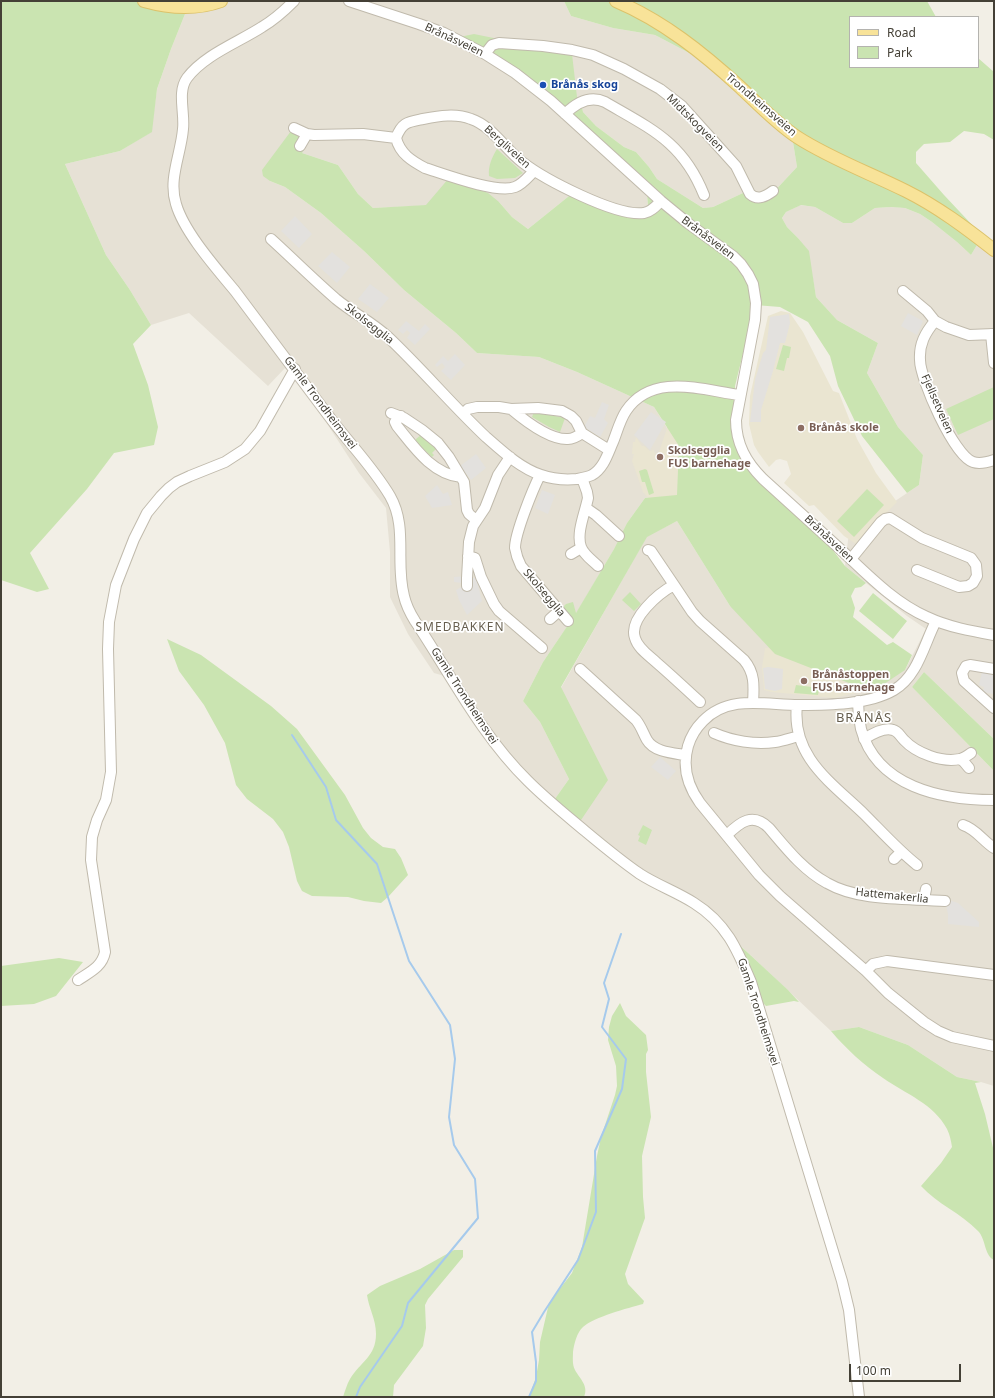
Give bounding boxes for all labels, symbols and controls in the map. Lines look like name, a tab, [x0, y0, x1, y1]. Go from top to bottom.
legend	[849, 16, 979, 68]
street label: Brånåsveien	[422, 21, 486, 59]
text: Road	[887, 24, 916, 41]
text: Park	[887, 44, 912, 61]
street label: Trondheimsveien	[723, 71, 799, 139]
place label: Brånås skog	[551, 78, 618, 92]
marker: Brånås skog	[538, 80, 548, 90]
street label: Midtskogveien	[664, 92, 726, 154]
street label: Bergliveien	[481, 123, 533, 171]
street label: Brånåsveien	[679, 214, 737, 262]
street label: Skolsegglia	[342, 301, 396, 347]
street label: Gamle Trondheimsvei	[281, 354, 359, 452]
street label: Fjellsetveien	[918, 372, 956, 436]
place label: Brånås skole	[809, 421, 879, 435]
marker: Brånås skole	[796, 423, 806, 433]
place label: Skolsegglia FUS barnehage	[668, 444, 751, 470]
marker: Skolsegglia FUS barnehage	[655, 452, 665, 462]
street label: Brånåsveien	[801, 513, 857, 565]
street label: Skolsegglia	[520, 566, 568, 620]
district label: SMEDBAKKEN	[415, 621, 505, 635]
street label: Gamle Trondheimsvei	[428, 645, 500, 747]
place label: Brånåstoppen FUS barnehage	[812, 668, 895, 694]
marker: Brånåstoppen FUS barnehage	[799, 676, 809, 686]
district label: BRÅNÅS	[836, 710, 892, 726]
street label: Hattemakerlia	[855, 886, 929, 906]
street label: Gamle Trondheimsvei	[734, 956, 782, 1068]
scale bar	[851, 1356, 963, 1382]
text: 100 m	[856, 1362, 891, 1379]

